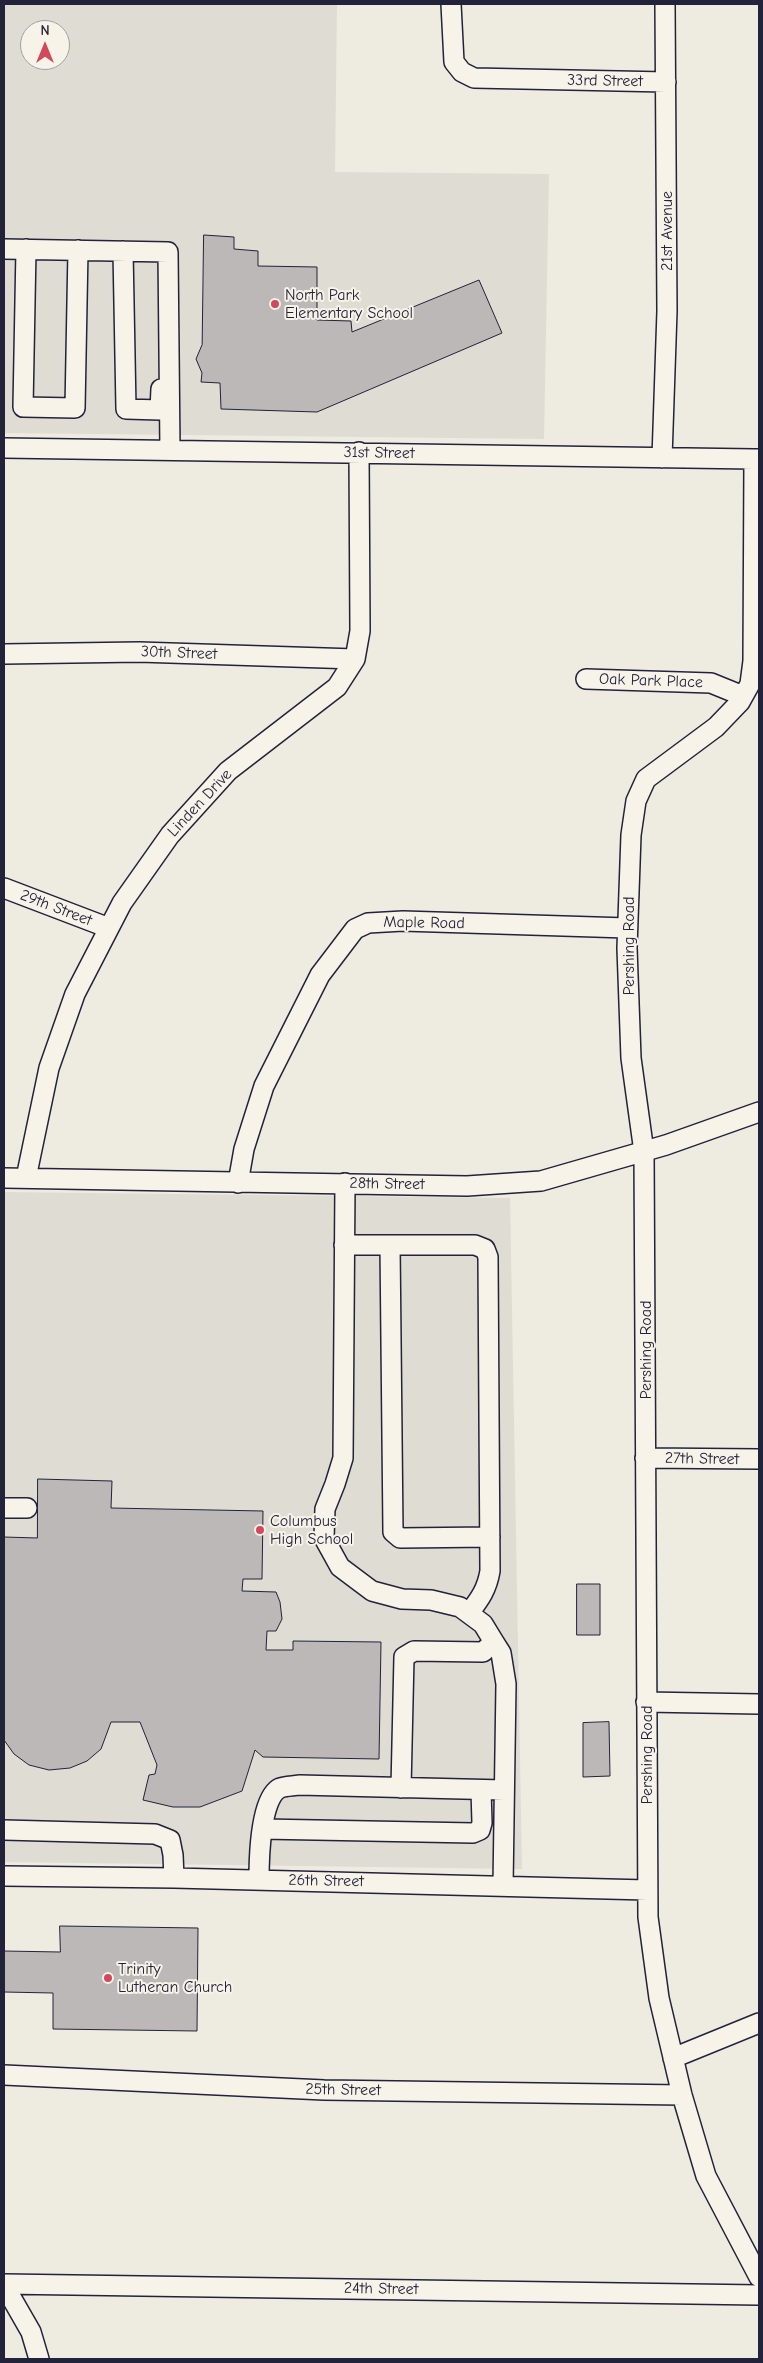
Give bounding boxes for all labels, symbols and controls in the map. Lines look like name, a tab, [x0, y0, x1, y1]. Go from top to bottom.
north arrow	[20, 20, 70, 70]
text: N	[40, 22, 50, 39]
street label: 33rd Street	[567, 71, 643, 91]
street label: 21st Avenue	[657, 191, 677, 271]
place label: North Park Elementary School	[285, 285, 413, 323]
marker: North Park Elementary School	[269, 298, 281, 310]
street label: 31st Street	[343, 443, 415, 463]
street label: 30th Street	[140, 642, 218, 664]
street label: Oak Park Place	[599, 670, 703, 692]
street label: Linden Drive	[164, 765, 236, 841]
street label: 29th Street	[17, 886, 95, 930]
street label: Pershing Road	[619, 897, 639, 995]
street label: Maple Road	[383, 913, 465, 933]
street label: 28th Street	[349, 1174, 425, 1194]
street label: Pershing Road	[636, 1301, 656, 1399]
street label: 27th Street	[665, 1449, 739, 1469]
place label: Columbus High School	[270, 1511, 353, 1549]
marker: Columbus High School	[254, 1524, 266, 1536]
street label: Pershing Road	[637, 1706, 657, 1804]
street label: 26th Street	[288, 1871, 364, 1891]
place label: Trinity Lutheran Church	[118, 1959, 232, 1997]
marker: Trinity Lutheran Church	[102, 1972, 114, 1984]
street label: 25th Street	[305, 2080, 381, 2100]
street label: 24th Street	[344, 2279, 418, 2299]

